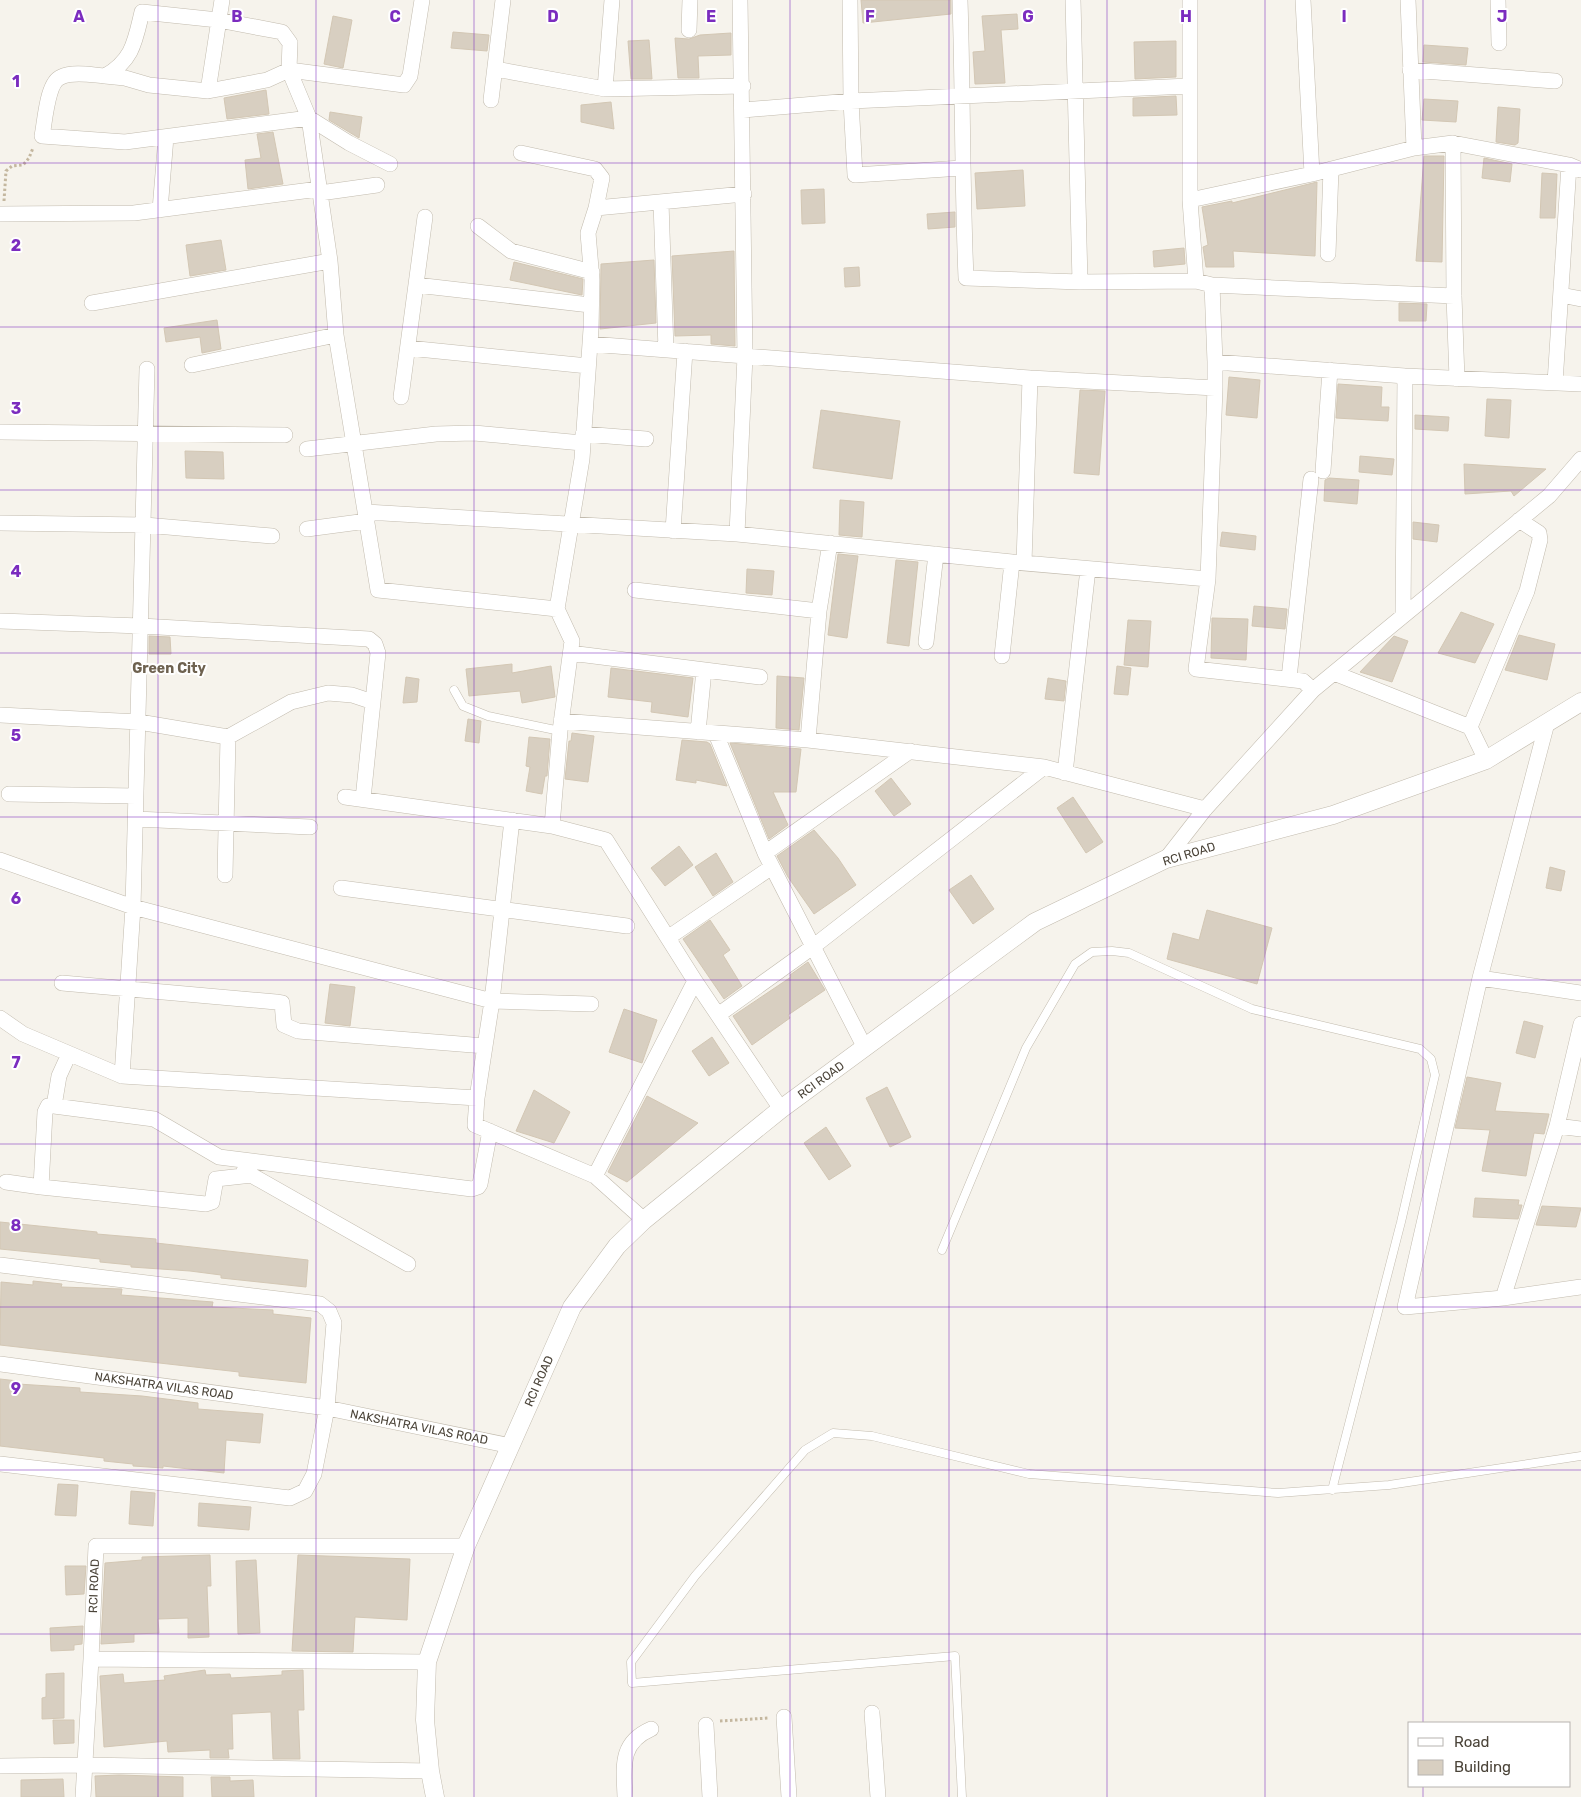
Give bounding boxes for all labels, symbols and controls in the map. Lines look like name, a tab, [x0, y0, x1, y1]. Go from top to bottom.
text: A	[73, 7, 85, 26]
text: B	[231, 7, 243, 26]
text: C	[389, 7, 401, 26]
text: D	[547, 7, 559, 26]
text: E	[706, 7, 716, 26]
text: F	[865, 7, 875, 26]
text: G	[1022, 7, 1034, 26]
text: H	[1180, 7, 1192, 26]
text: I	[1341, 7, 1347, 26]
text: J	[1497, 7, 1507, 26]
text: 1	[12, 72, 20, 91]
text: 2	[11, 236, 21, 255]
text: 3	[11, 399, 21, 418]
text: 4	[11, 562, 22, 581]
district label: Green City	[132, 660, 206, 677]
text: 5	[11, 726, 21, 745]
street label: RCI ROAD	[1161, 839, 1217, 869]
text: 6	[11, 889, 21, 908]
text: 7	[11, 1053, 21, 1072]
street label: RCI ROAD	[795, 1058, 847, 1102]
text: 8	[11, 1216, 22, 1235]
street label: RCI ROAD	[522, 1353, 556, 1409]
street label: NAKSHATRA VILAS ROAD	[94, 1369, 234, 1403]
text: 9	[11, 1379, 21, 1398]
street label: NAKSHATRA VILAS ROAD	[349, 1407, 489, 1447]
street label: RCI ROAD	[86, 1559, 102, 1613]
legend	[1408, 1722, 1571, 1787]
text: Road	[1454, 1733, 1490, 1751]
text: Building	[1454, 1758, 1511, 1776]

